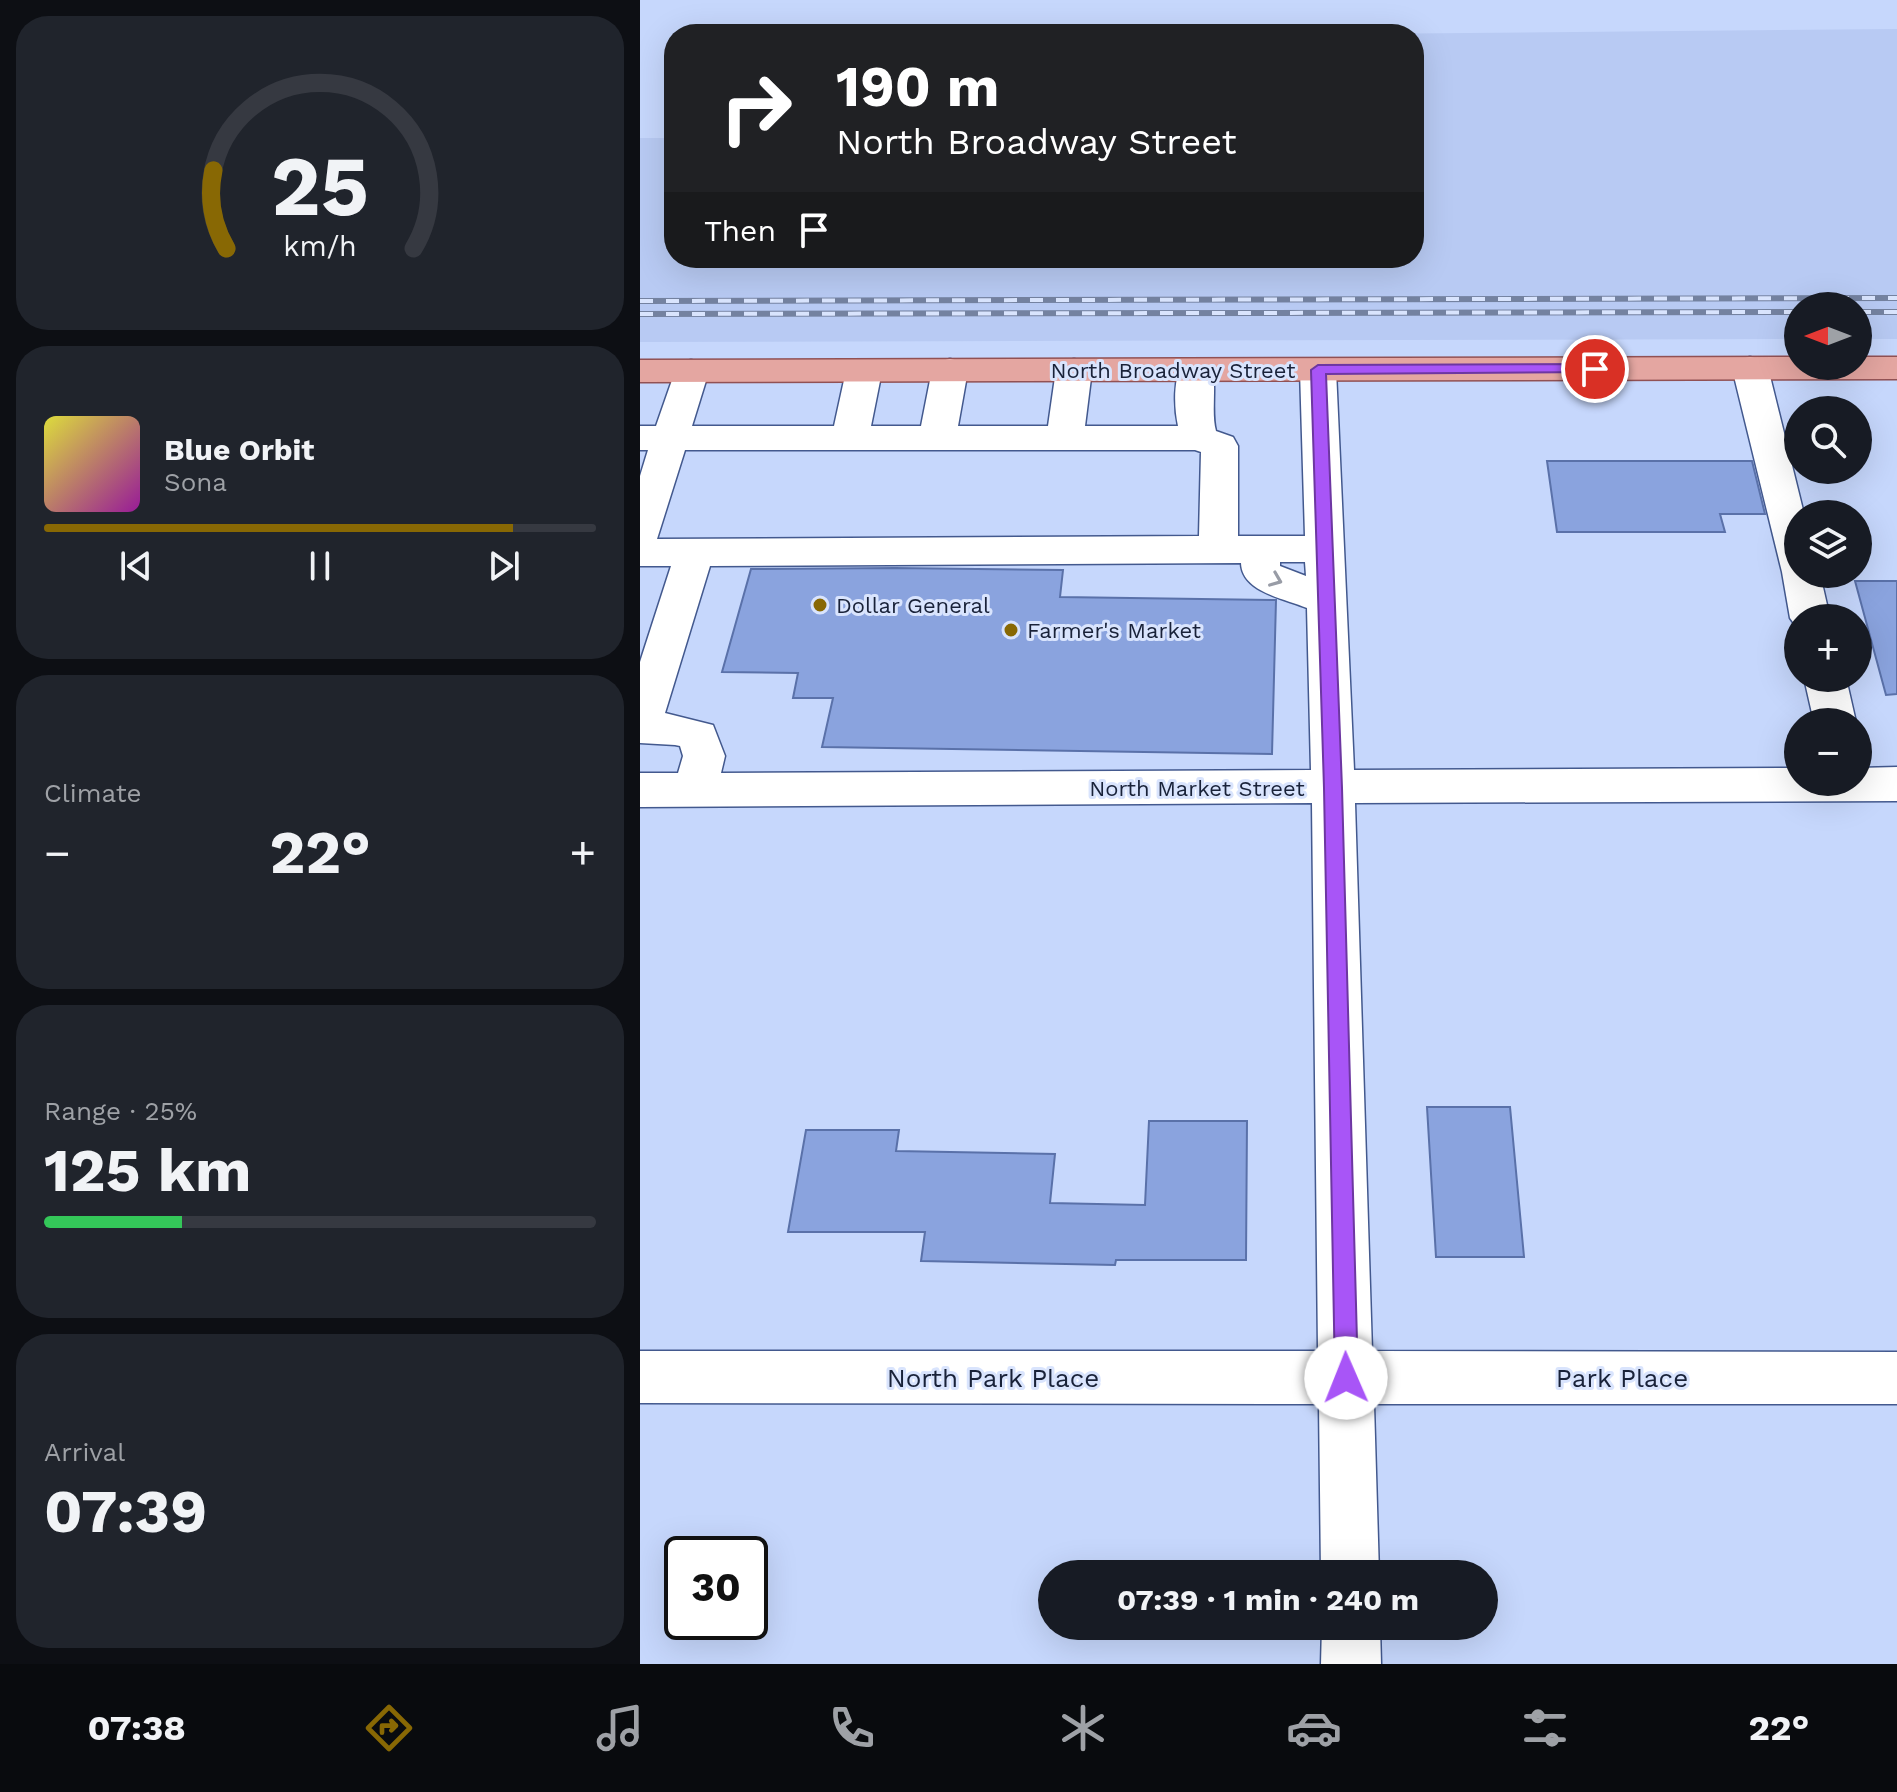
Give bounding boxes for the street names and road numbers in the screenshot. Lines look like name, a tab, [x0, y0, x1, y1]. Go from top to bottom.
street label: North Broadway Street	[1051, 358, 1295, 383]
street label: North Market Street	[1089, 776, 1305, 801]
street label: North Park Place	[887, 1363, 1099, 1393]
street label: Park Place	[1556, 1363, 1688, 1393]

